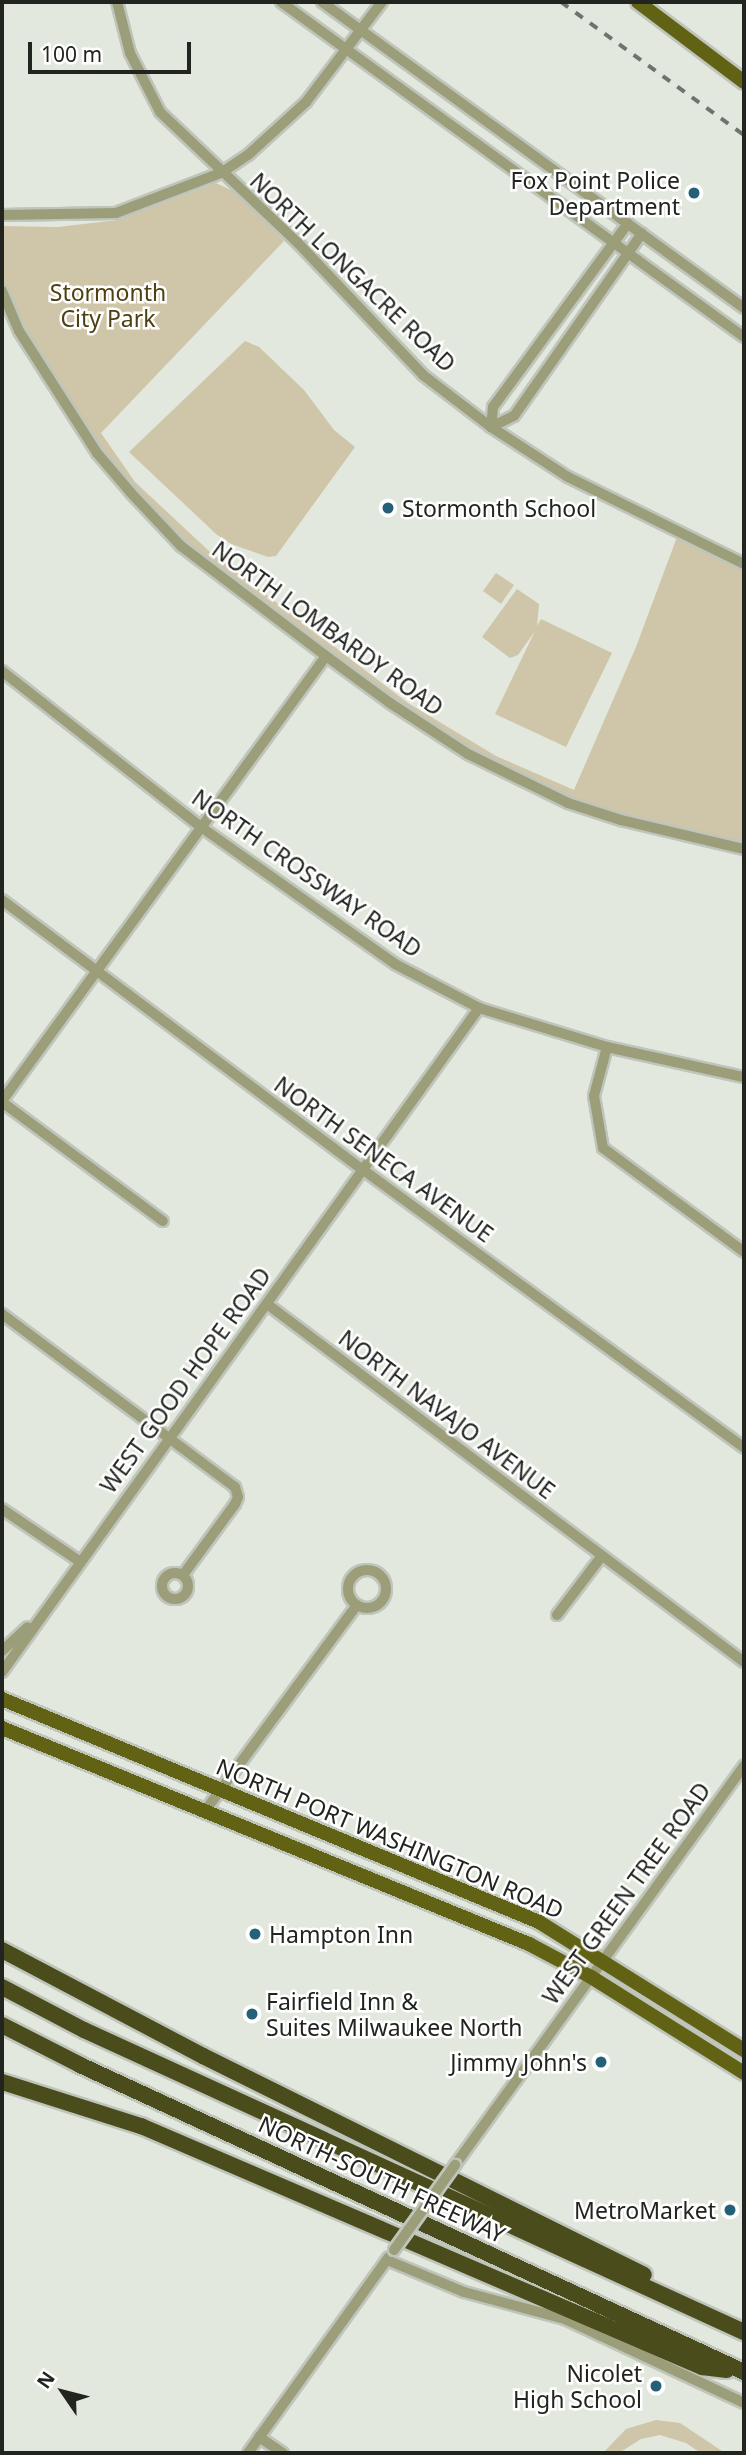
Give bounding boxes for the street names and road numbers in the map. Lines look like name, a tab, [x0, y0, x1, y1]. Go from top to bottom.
street label: NORTH LONGACRE ROAD	[245, 167, 461, 377]
street label: NORTH LOMBARDY ROAD	[207, 535, 449, 721]
street label: NORTH CROSSWAY ROAD	[187, 783, 427, 963]
street label: NORTH SENECA AVENUE	[269, 1070, 499, 1248]
street label: WEST GOOD HOPE ROAD	[94, 1262, 276, 1498]
street label: NORTH NAVAJO AVENUE	[334, 1324, 560, 1504]
street label: NORTH PORT WASHINGTON ROAD	[212, 1752, 568, 1924]
street label: WEST GREEN TREE ROAD	[536, 1777, 716, 2009]
street label: NORTH-SOUTH FREEWAY	[254, 2110, 510, 2248]

